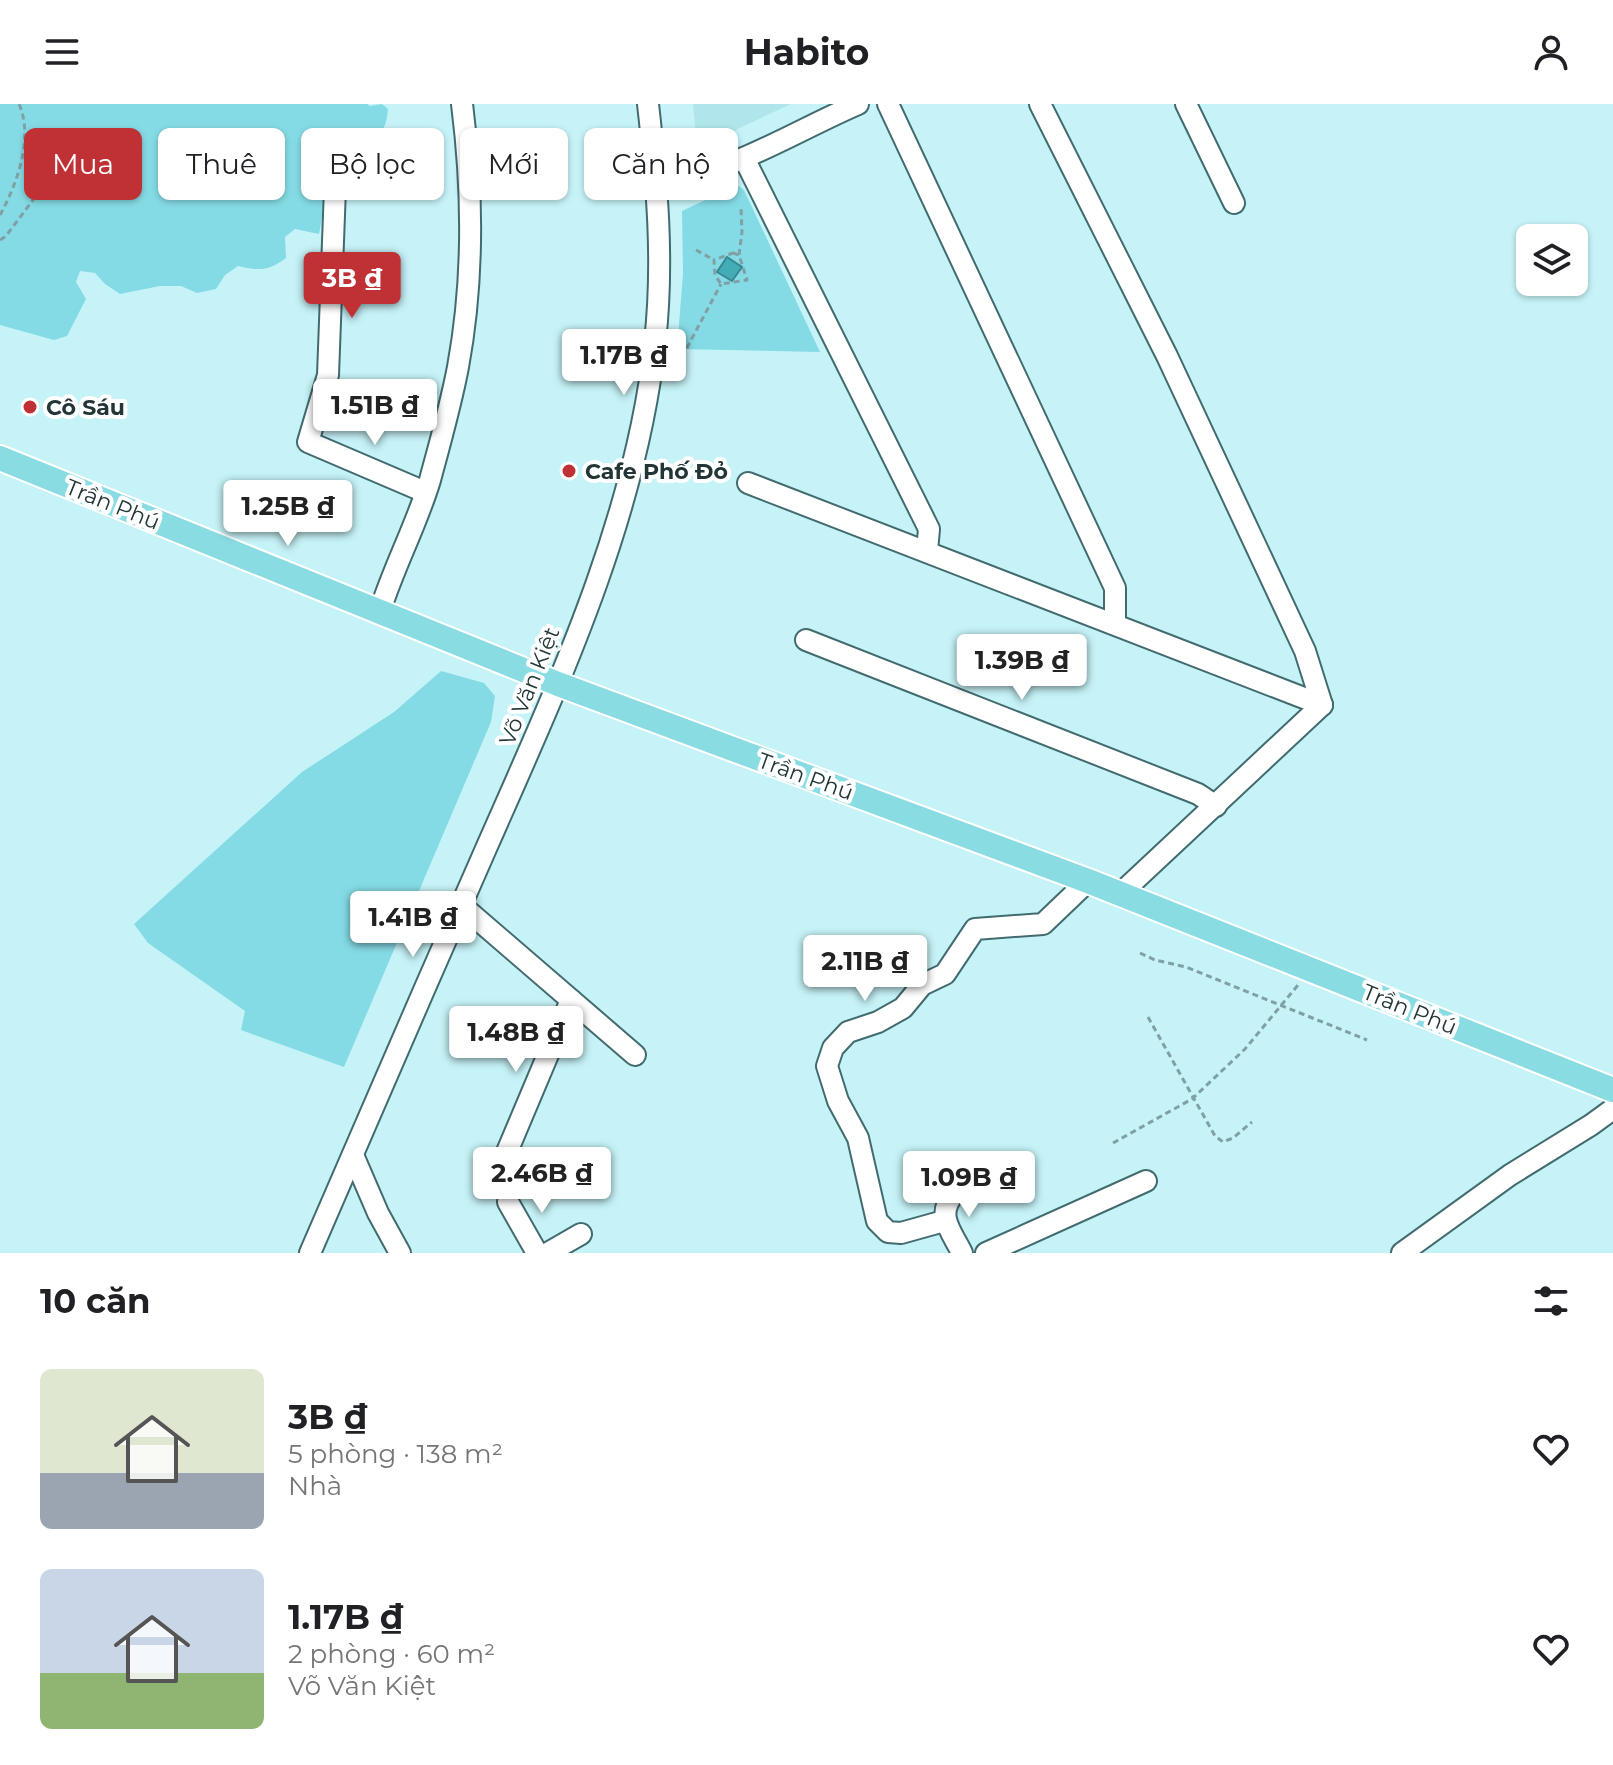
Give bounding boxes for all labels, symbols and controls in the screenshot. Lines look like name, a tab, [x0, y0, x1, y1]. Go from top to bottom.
icon: menu	[40, 30, 84, 74]
text: Habito	[744, 30, 869, 74]
icon: person	[1529, 30, 1573, 74]
chip: Mua	[24, 128, 142, 200]
chip: Thuê	[158, 128, 285, 200]
chip: Bộ lọc	[301, 128, 444, 200]
chip: Mới	[460, 128, 568, 200]
chip: Căn hộ	[584, 128, 738, 200]
map controls	[1516, 224, 1588, 296]
button: layers	[1516, 224, 1588, 296]
pin: 3B ₫	[305, 252, 399, 320]
text: 3B ₫	[322, 262, 382, 294]
pin: 1.17B ₫	[550, 329, 698, 397]
text: 1.17B ₫	[580, 339, 668, 371]
pin: 1.51B ₫	[301, 379, 449, 447]
text: 1.51B ₫	[331, 389, 419, 421]
place label: Cô Sáu	[46, 394, 125, 421]
marker: Cô Sáu	[21, 398, 39, 416]
place label: Cafe Phố Đỏ	[585, 458, 728, 485]
marker: Cafe Phố Đỏ	[560, 462, 578, 480]
street label: Trần Phú	[62, 473, 164, 536]
pin: 1.25B ₫	[214, 480, 362, 548]
text: 1.25B ₫	[241, 490, 335, 522]
street label: Võ Văn Kiệt	[493, 623, 565, 749]
pin: 1.39B ₫	[948, 634, 1096, 702]
text: 1.39B ₫	[975, 644, 1069, 676]
street label: Trần Phú	[755, 747, 857, 806]
pin: 1.41B ₫	[339, 891, 487, 959]
text: 1.41B ₫	[368, 901, 458, 933]
pin: 2.11B ₫	[791, 935, 939, 1003]
text: 2.11B ₫	[821, 945, 909, 977]
street label: Trần Phú	[1359, 978, 1461, 1041]
pin: 1.48B ₫	[442, 1006, 590, 1074]
text: 1.48B ₫	[467, 1016, 565, 1048]
pin: 2.46B ₫	[468, 1147, 616, 1215]
pin: 1.09B ₫	[895, 1151, 1043, 1219]
text: 2.46B ₫	[491, 1157, 593, 1189]
text: 1.09B ₫	[921, 1161, 1017, 1193]
icon: filters	[1529, 1279, 1573, 1323]
text: 10 căn	[40, 1280, 151, 1322]
text: 3B ₫	[288, 1396, 367, 1438]
icon: home	[104, 1401, 200, 1497]
icon: heart	[1529, 1427, 1573, 1471]
text: 5 phòng · 138 m²	[288, 1438, 503, 1470]
text: Nhà	[288, 1470, 342, 1502]
text: 1.17B ₫	[288, 1596, 403, 1638]
icon: home	[104, 1601, 200, 1697]
icon: heart	[1529, 1627, 1573, 1671]
text: 2 phòng · 60 m²	[288, 1638, 495, 1670]
text: Võ Văn Kiệt	[288, 1670, 436, 1702]

